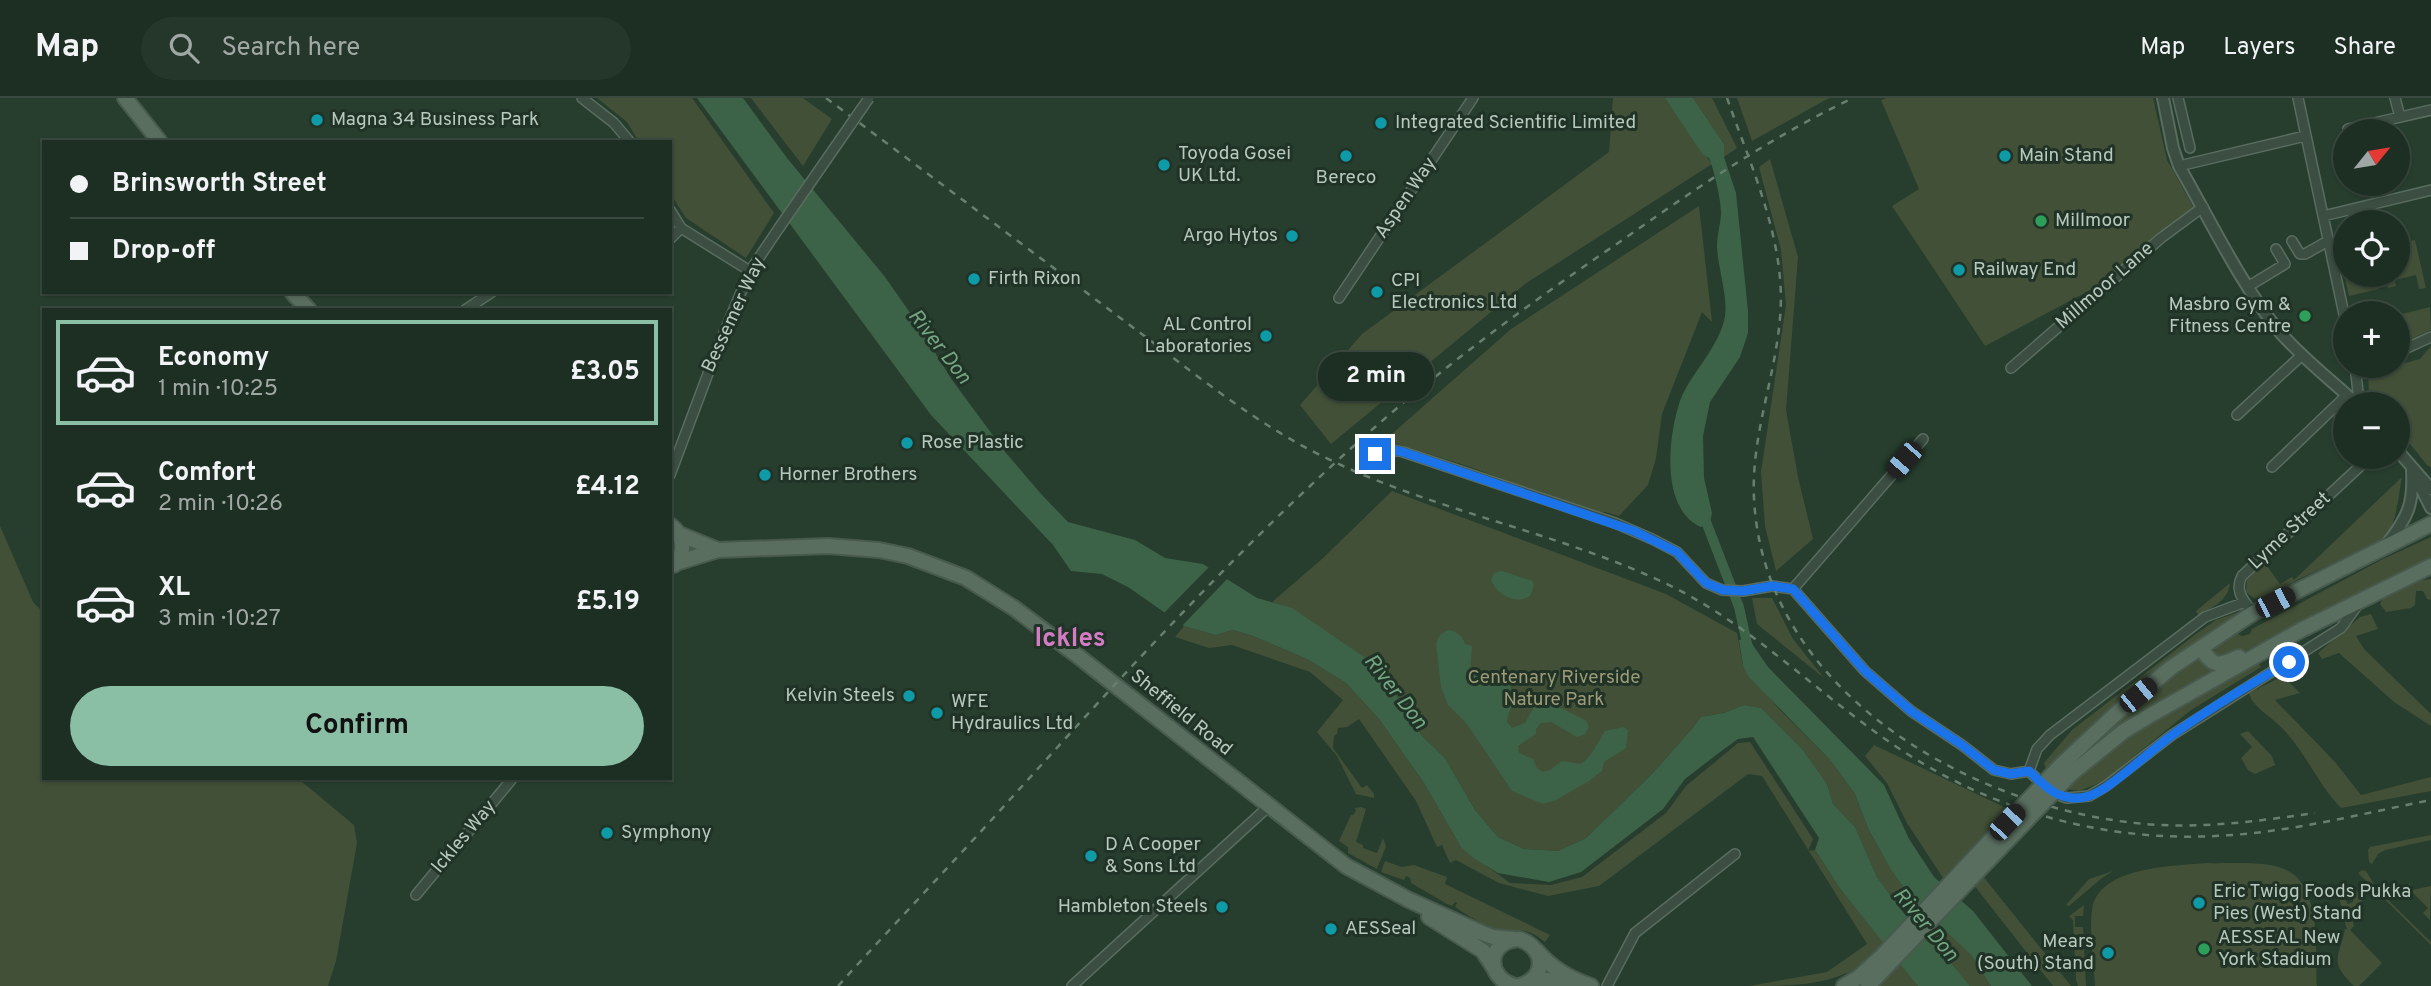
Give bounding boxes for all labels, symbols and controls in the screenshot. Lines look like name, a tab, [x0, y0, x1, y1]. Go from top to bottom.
search box	[141, 17, 631, 80]
text: Map	[35, 27, 99, 69]
icon: search	[165, 29, 203, 67]
text: Search here	[221, 32, 360, 65]
text: Map	[2140, 33, 2185, 63]
text: Layers	[2223, 33, 2295, 63]
text: Share	[2333, 33, 2396, 63]
place label: Magna 34 Business Park	[331, 108, 539, 132]
place label: Integrated Scientific Limited	[1395, 111, 1636, 135]
marker: Magna 34 Business Park	[309, 112, 325, 128]
marker: Integrated Scientific Limited	[1373, 115, 1389, 131]
north arrow	[2333, 119, 2410, 196]
map controls	[2333, 119, 2410, 469]
place label: Toyoda Gosei UK Ltd.	[1178, 142, 1291, 188]
place label: Main Stand	[2019, 144, 2114, 168]
marker: Bereco	[1338, 148, 1354, 164]
marker: Main Stand	[1997, 148, 2013, 164]
street label: Aspen Way	[1370, 153, 1442, 243]
marker: Toyoda Gosei UK Ltd.	[1156, 157, 1172, 173]
place label: Bereco	[1316, 166, 1376, 190]
text: Brinsworth Street	[112, 168, 327, 201]
place label: Millmoor	[2055, 209, 2131, 233]
button: locate	[2333, 210, 2410, 287]
marker: Millmoor	[2033, 213, 2049, 229]
place label: Argo Hytos	[1183, 224, 1278, 248]
marker: Argo Hytos	[1284, 228, 1300, 244]
text: Drop-off	[112, 235, 215, 268]
street label: Millmoor Lane	[2051, 237, 2159, 335]
street label: Bessemer Way	[697, 254, 771, 376]
place label: Railway End	[1973, 258, 2076, 282]
marker: Railway End	[1951, 262, 1967, 278]
place label: Firth Rixon	[988, 267, 1081, 291]
place label: CPI Electronics Ltd	[1391, 269, 1517, 315]
marker: Firth Rixon	[966, 271, 982, 287]
marker: CPI Electronics Ltd	[1369, 284, 1385, 300]
place label: Masbro Gym & Fitness Centre	[2168, 293, 2291, 339]
button: +	[2333, 301, 2410, 378]
water label: River Don	[901, 304, 977, 391]
marker: Masbro Gym & Fitness Centre	[2297, 308, 2313, 324]
place label: AL Control Laboratories	[1145, 313, 1252, 359]
marker: AL Control Laboratories	[1258, 328, 1274, 344]
icon: car	[74, 341, 137, 404]
text: Economy	[158, 342, 269, 375]
callout: 2 min	[1317, 352, 1433, 402]
text: £3.05	[570, 356, 640, 389]
text: 2 min	[1346, 362, 1406, 391]
text: 1 min · 10:25	[158, 375, 278, 404]
button: −	[2333, 392, 2410, 469]
place label: Rose Plastic	[921, 431, 1024, 455]
marker: Rose Plastic	[899, 435, 915, 451]
car	[1883, 437, 1926, 483]
route end	[1359, 438, 1391, 470]
icon: car	[74, 456, 137, 519]
text: Comfort	[158, 457, 256, 490]
place label: Horner Brothers	[779, 463, 918, 487]
marker: Horner Brothers	[757, 467, 773, 483]
text: £4.12	[575, 471, 640, 504]
street label: Lyme Street	[2244, 487, 2336, 575]
text: 2 min · 10:26	[158, 490, 283, 519]
icon: car	[74, 571, 137, 634]
text: XL	[158, 572, 190, 605]
car	[2252, 583, 2299, 621]
text: £5.19	[576, 586, 640, 619]
text: 3 min · 10:27	[158, 605, 281, 634]
district label: Ickles	[1035, 623, 1105, 656]
route start	[2273, 646, 2305, 678]
water label: River Don	[1357, 649, 1433, 736]
street label: Sheffield Road	[1125, 664, 1237, 762]
park label: Centenary Riverside Nature Park	[1467, 666, 1641, 712]
car	[2116, 674, 2161, 716]
place label: Kelvin Steels	[785, 684, 895, 708]
button: Confirm	[70, 686, 644, 766]
marker: Kelvin Steels	[901, 688, 917, 704]
place label: WFE Hydraulics Ltd	[951, 690, 1073, 736]
marker: WFE Hydraulics Ltd	[929, 705, 945, 721]
street label: Ickles Way	[426, 795, 502, 879]
car	[1985, 799, 2030, 845]
place label: Symphony	[621, 821, 712, 845]
marker: Symphony	[599, 825, 615, 841]
place label: D A Cooper & Sons Ltd	[1105, 833, 1202, 879]
marker: D A Cooper & Sons Ltd	[1083, 848, 1099, 864]
place label: Eric Twigg Foods Pukka Pies (West) Stand	[2213, 880, 2411, 926]
water label: River Don	[1886, 882, 1964, 968]
place label: Hambleton Steels	[1058, 895, 1208, 919]
marker: Eric Twigg Foods Pukka Pies (West) Stand	[2191, 895, 2207, 911]
marker: Hambleton Steels	[1214, 899, 1230, 915]
place label: AESSeal	[1345, 917, 1416, 941]
marker: AESSeal	[1323, 921, 1339, 937]
place label: AESSEAL New York Stadium	[2218, 926, 2340, 972]
place label: Mears (South) Stand	[1977, 930, 2094, 976]
marker: AESSEAL New York Stadium	[2196, 941, 2212, 957]
marker: Mears (South) Stand	[2100, 945, 2116, 961]

